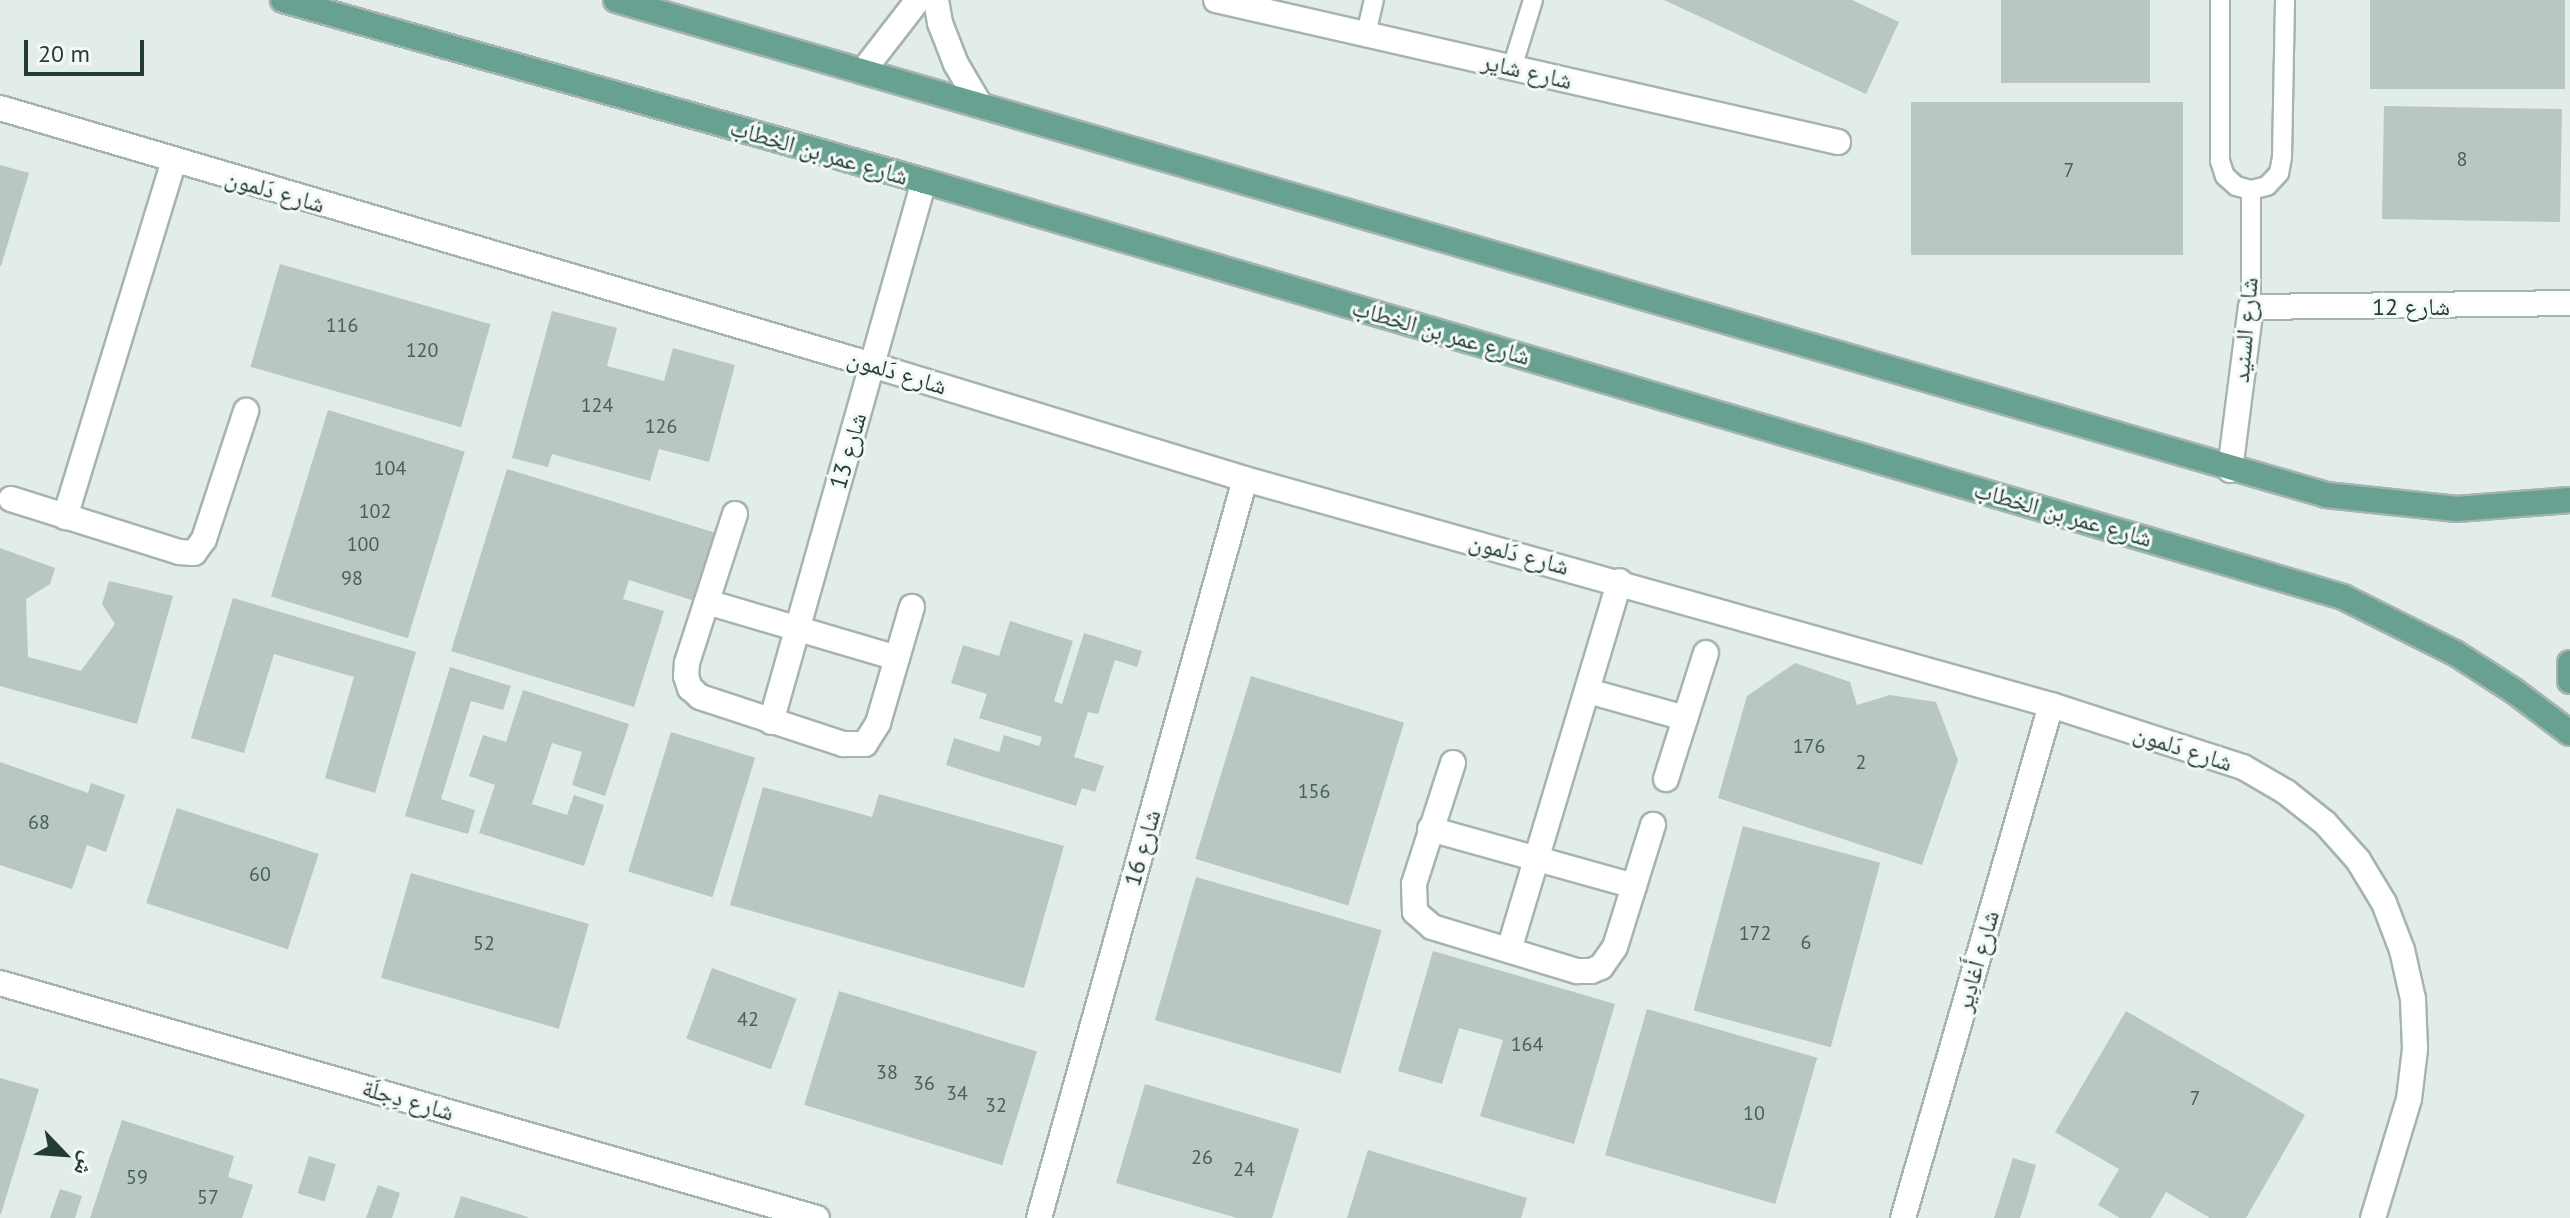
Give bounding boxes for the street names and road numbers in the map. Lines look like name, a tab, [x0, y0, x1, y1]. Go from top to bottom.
street label: شارع شاير	[1479, 47, 1575, 95]
street label: شارع عمر بن الخطاب	[727, 113, 911, 191]
street label: شارع دَلمون	[222, 163, 328, 219]
street label: شارع السنيد	[2226, 276, 2264, 384]
street label: شارع عمر بن الخطاب	[1349, 293, 1533, 371]
street label: شارع 12	[2372, 293, 2450, 321]
street label: شارع دَلمون	[844, 343, 950, 401]
street label: شارع 13	[823, 409, 873, 493]
street label: شارع عمر بن الخطاب	[1971, 475, 2155, 553]
street label: شارع دَلمون	[1466, 527, 1572, 581]
street label: شارع دَلمون	[2130, 719, 2236, 777]
street label: شارع 16	[1117, 806, 1167, 890]
street label: شارع أَغادِير	[1949, 907, 2005, 1015]
street label: شارع دِجلَة	[359, 1073, 457, 1127]

